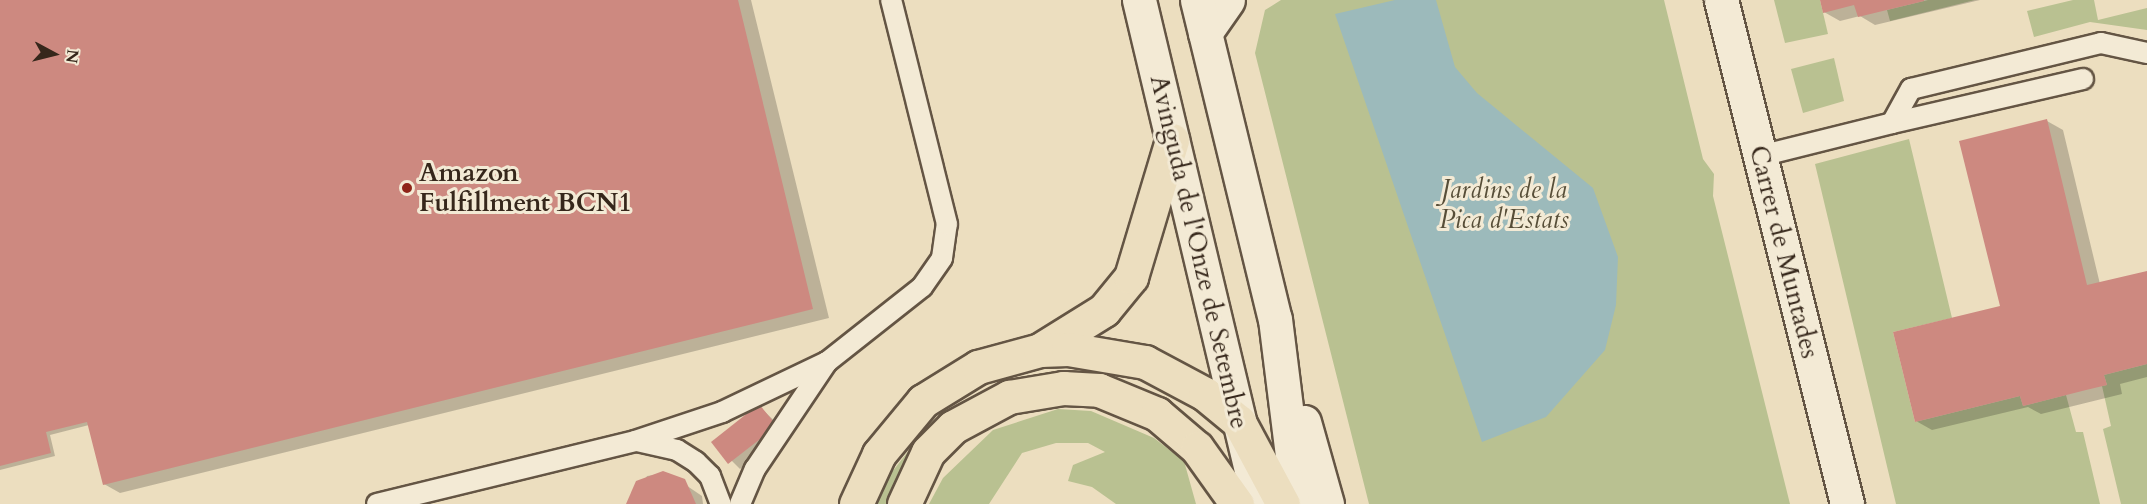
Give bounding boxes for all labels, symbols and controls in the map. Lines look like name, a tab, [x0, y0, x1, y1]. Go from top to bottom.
north arrow	[24, 24, 84, 84]
text: N	[60, 48, 84, 64]
street label: Avinguda de l'Onze de Setembre	[1143, 72, 1255, 432]
street label: Carrer de Muntades	[1742, 142, 1826, 362]
place label: Amazon Fulfillment BCN1	[419, 157, 632, 218]
park label: Jardins de la Pica d'Estats	[1439, 174, 1569, 236]
marker: Amazon Fulfillment BCN1	[400, 181, 414, 195]

